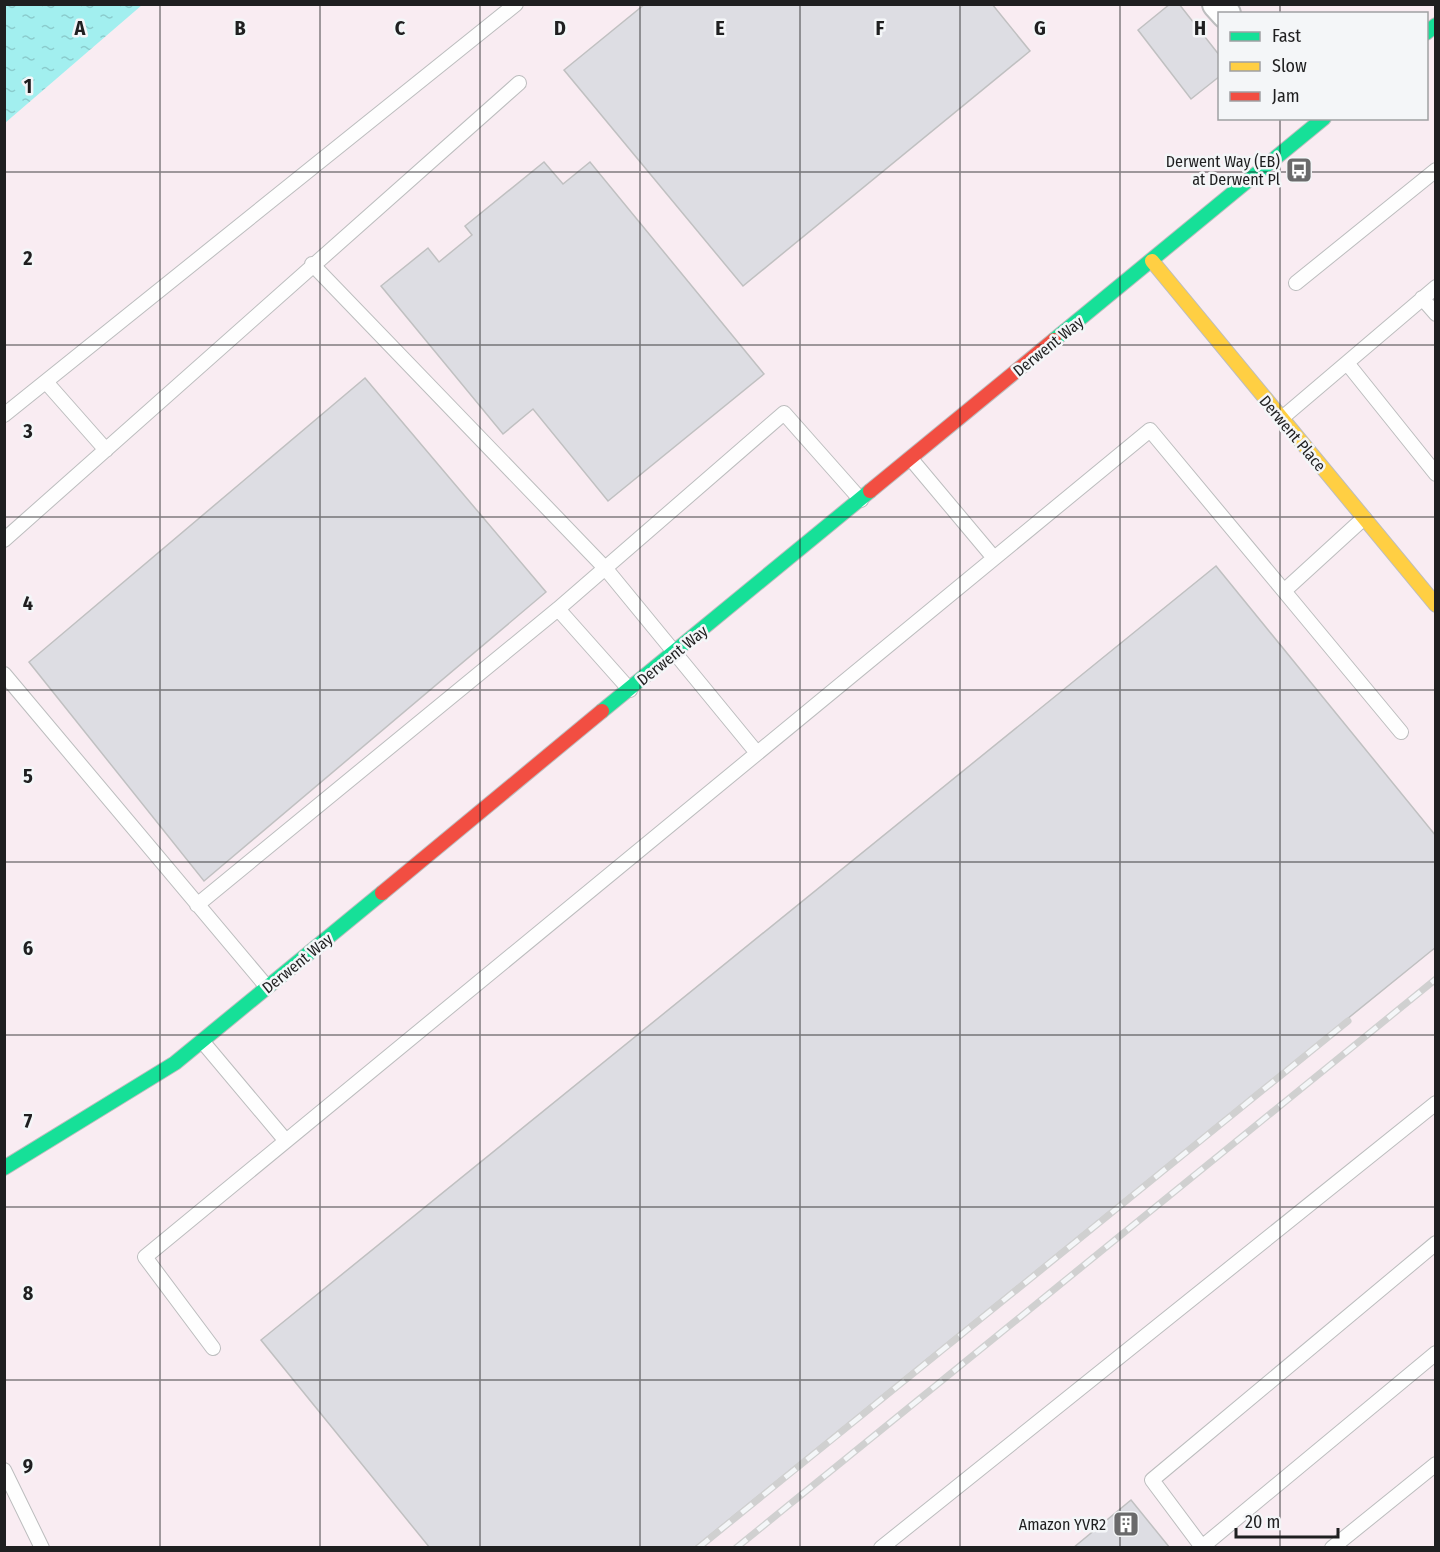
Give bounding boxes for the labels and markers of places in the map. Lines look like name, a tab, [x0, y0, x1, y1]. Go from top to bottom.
place label: Derwent Way (EB) at Derwent Pl	[1166, 152, 1280, 189]
bus stop icon: Derwent Way (EB) at Derwent Pl	[1284, 155, 1314, 185]
building icon: Amazon YVR2	[1111, 1509, 1141, 1539]
place label: Amazon YVR2	[1019, 1515, 1106, 1534]

